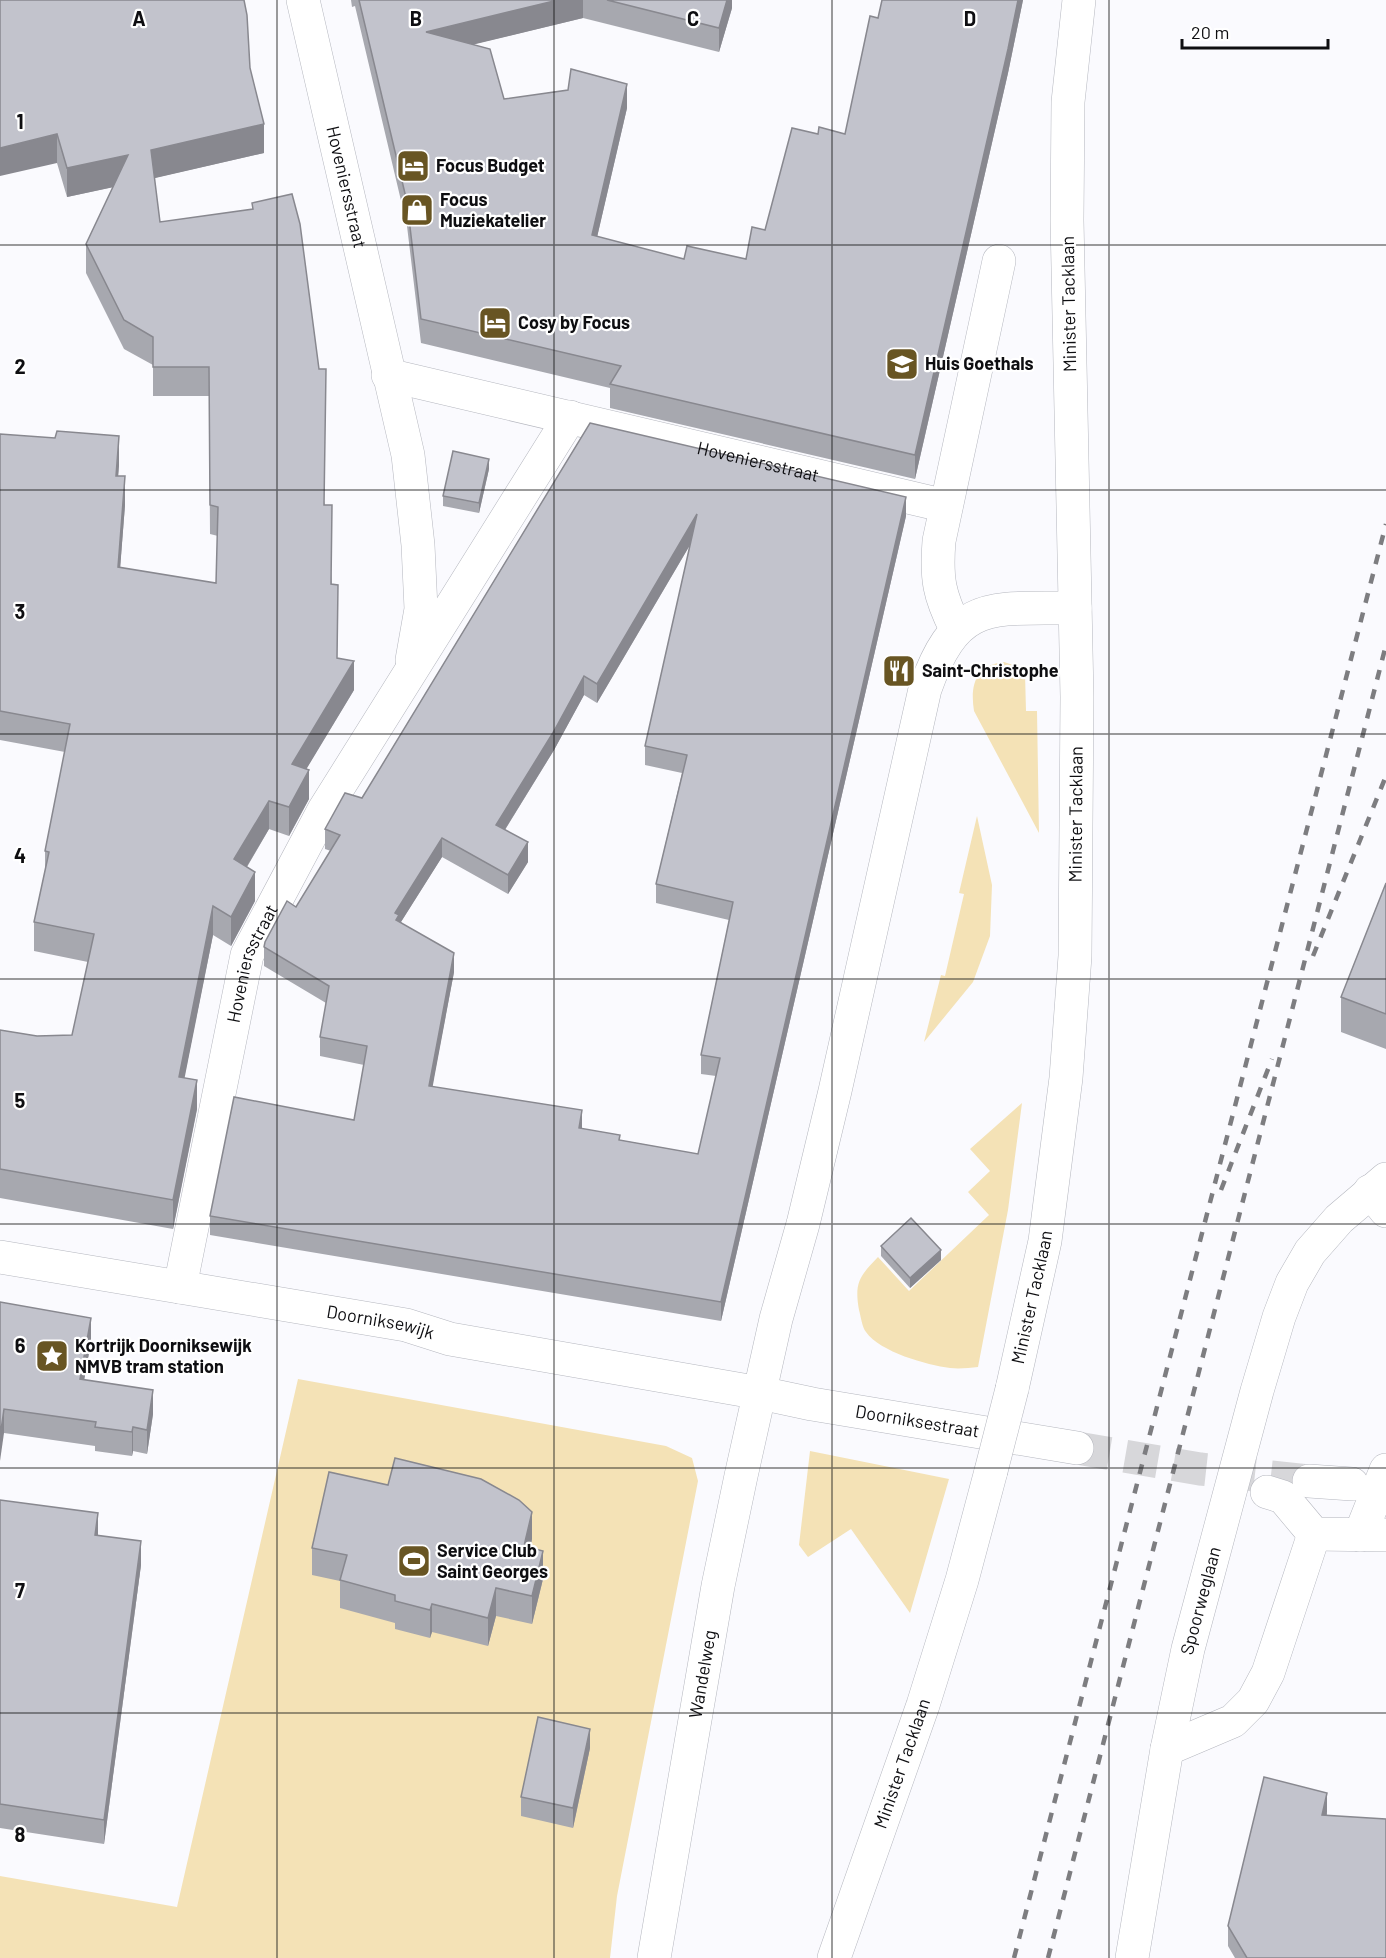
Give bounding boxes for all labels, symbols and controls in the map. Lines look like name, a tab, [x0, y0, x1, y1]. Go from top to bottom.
text: A	[132, 6, 146, 30]
text: B	[410, 6, 422, 30]
text: C	[687, 6, 699, 30]
text: D	[964, 6, 976, 30]
scale bar	[1182, 12, 1328, 50]
text: 20 m	[1191, 21, 1229, 43]
text: 1	[16, 109, 24, 133]
street label: Hoveniersstraat	[322, 124, 372, 250]
hotel icon: Focus Budget	[395, 148, 431, 184]
place label: Focus Budget	[436, 154, 545, 176]
place label: Focus Muziekatelier	[440, 188, 546, 231]
shop icon: Focus Muziekatelier	[399, 192, 435, 228]
street label: Minister Tacklaan	[1056, 236, 1080, 372]
hotel icon: Cosy by Focus	[477, 305, 513, 341]
place label: Cosy by Focus	[518, 311, 630, 333]
school or university icon: Huis Goethals	[884, 346, 920, 382]
place label: Huis Goethals	[925, 352, 1034, 374]
text: 2	[14, 354, 26, 378]
street label: Hoveniersstraat	[695, 436, 821, 486]
text: 3	[15, 599, 25, 623]
restaurant icon: Saint-Christophe	[881, 653, 917, 689]
place label: Saint-Christophe	[922, 659, 1059, 681]
street label: Minister Tacklaan	[1064, 746, 1087, 883]
text: 4	[14, 843, 26, 867]
street label: Hoveniersstraat	[222, 900, 282, 1025]
text: 5	[15, 1088, 26, 1112]
street label: Minister Tacklaan	[1006, 1229, 1056, 1366]
street label: Doorniksewijk	[325, 1300, 437, 1343]
text: 6	[15, 1333, 26, 1357]
place label: Kortrijk Doorniksewijk NMVB tram station	[75, 1334, 252, 1377]
place icon: Kortrijk Doorniksewijk NMVB tram station	[34, 1338, 70, 1374]
street label: Doorniksestraat	[854, 1399, 981, 1442]
place label: Service Club Saint Georges	[437, 1539, 548, 1582]
sports icon: Service Club Saint Georges	[396, 1543, 432, 1579]
street label: Spoorweglaan	[1175, 1544, 1225, 1657]
text: 7	[15, 1578, 25, 1602]
street label: Wandelweg	[683, 1628, 720, 1720]
street label: Minister Tacklaan	[868, 1696, 934, 1831]
text: 8	[15, 1822, 26, 1846]

